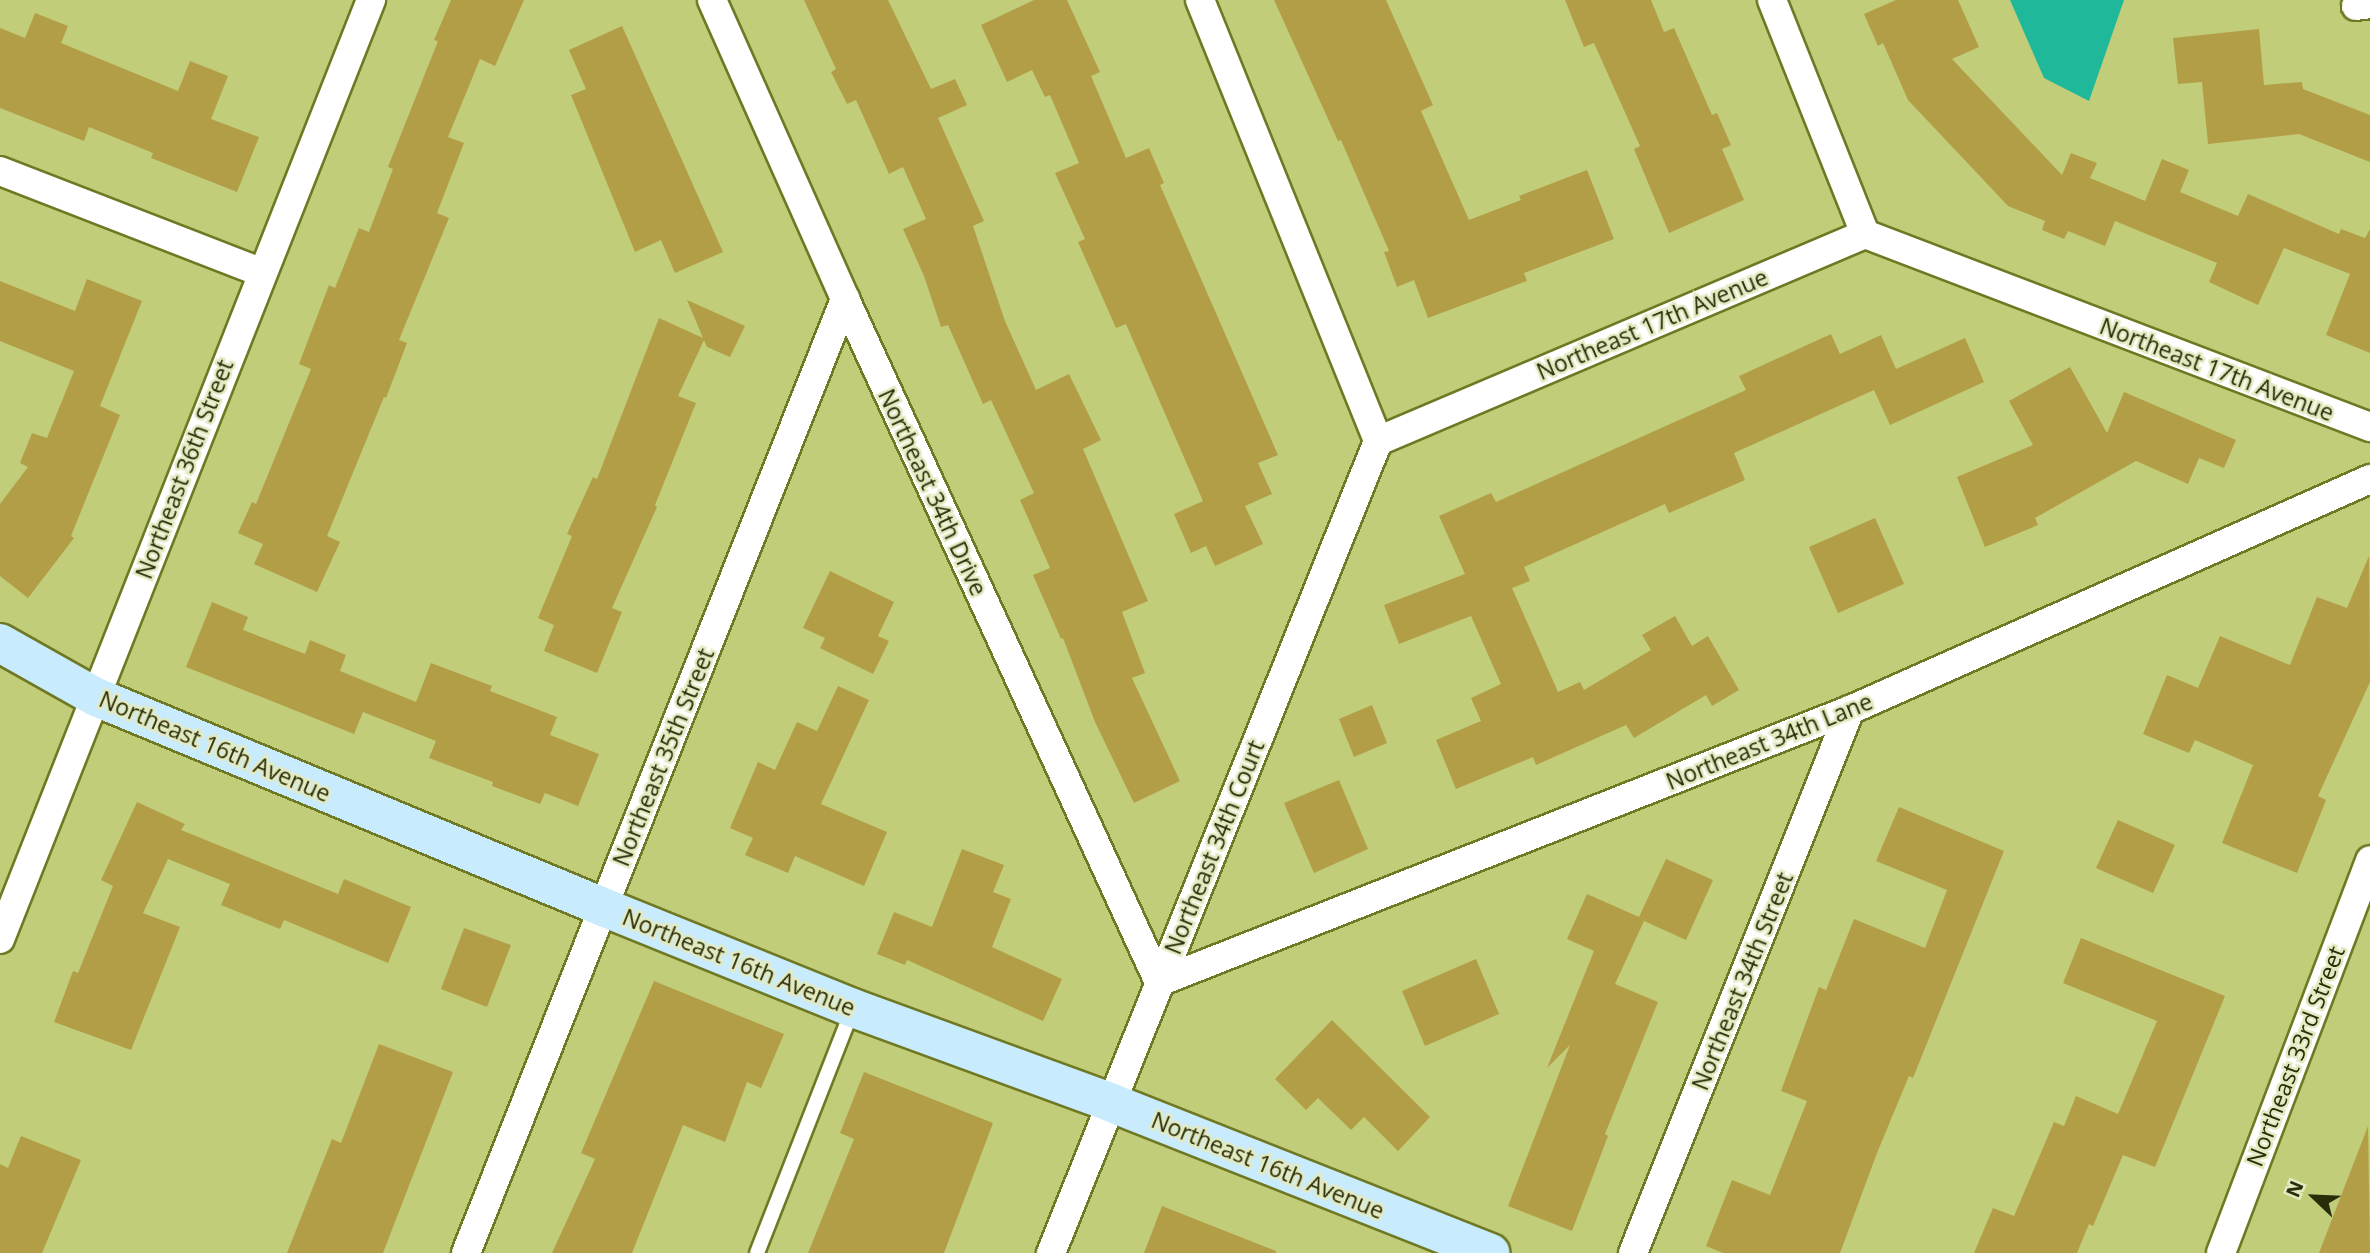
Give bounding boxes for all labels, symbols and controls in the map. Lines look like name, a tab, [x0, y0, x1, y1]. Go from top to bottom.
street label: Northeast 17th Avenue	[1532, 263, 1772, 385]
street label: Northeast 17th Avenue	[2096, 312, 2338, 426]
street label: Northeast 36th Street	[129, 356, 239, 582]
street label: Northeast 34th Drive	[873, 384, 993, 600]
street label: Northeast 35th Street	[607, 644, 719, 870]
street label: Northeast 16th Avenue	[95, 685, 335, 807]
street label: Northeast 34th Lane	[1662, 687, 1876, 795]
street label: Northeast 34th Court	[1158, 736, 1270, 958]
street label: Northeast 34th Street	[1686, 868, 1798, 1094]
street label: Northeast 16th Avenue	[619, 903, 859, 1021]
street label: Northeast 33rd Street	[2240, 942, 2350, 1170]
street label: Northeast 16th Avenue	[1148, 1106, 1388, 1224]
north arrow	[2279, 1162, 2349, 1232]
text: N	[2280, 1177, 2310, 1201]

